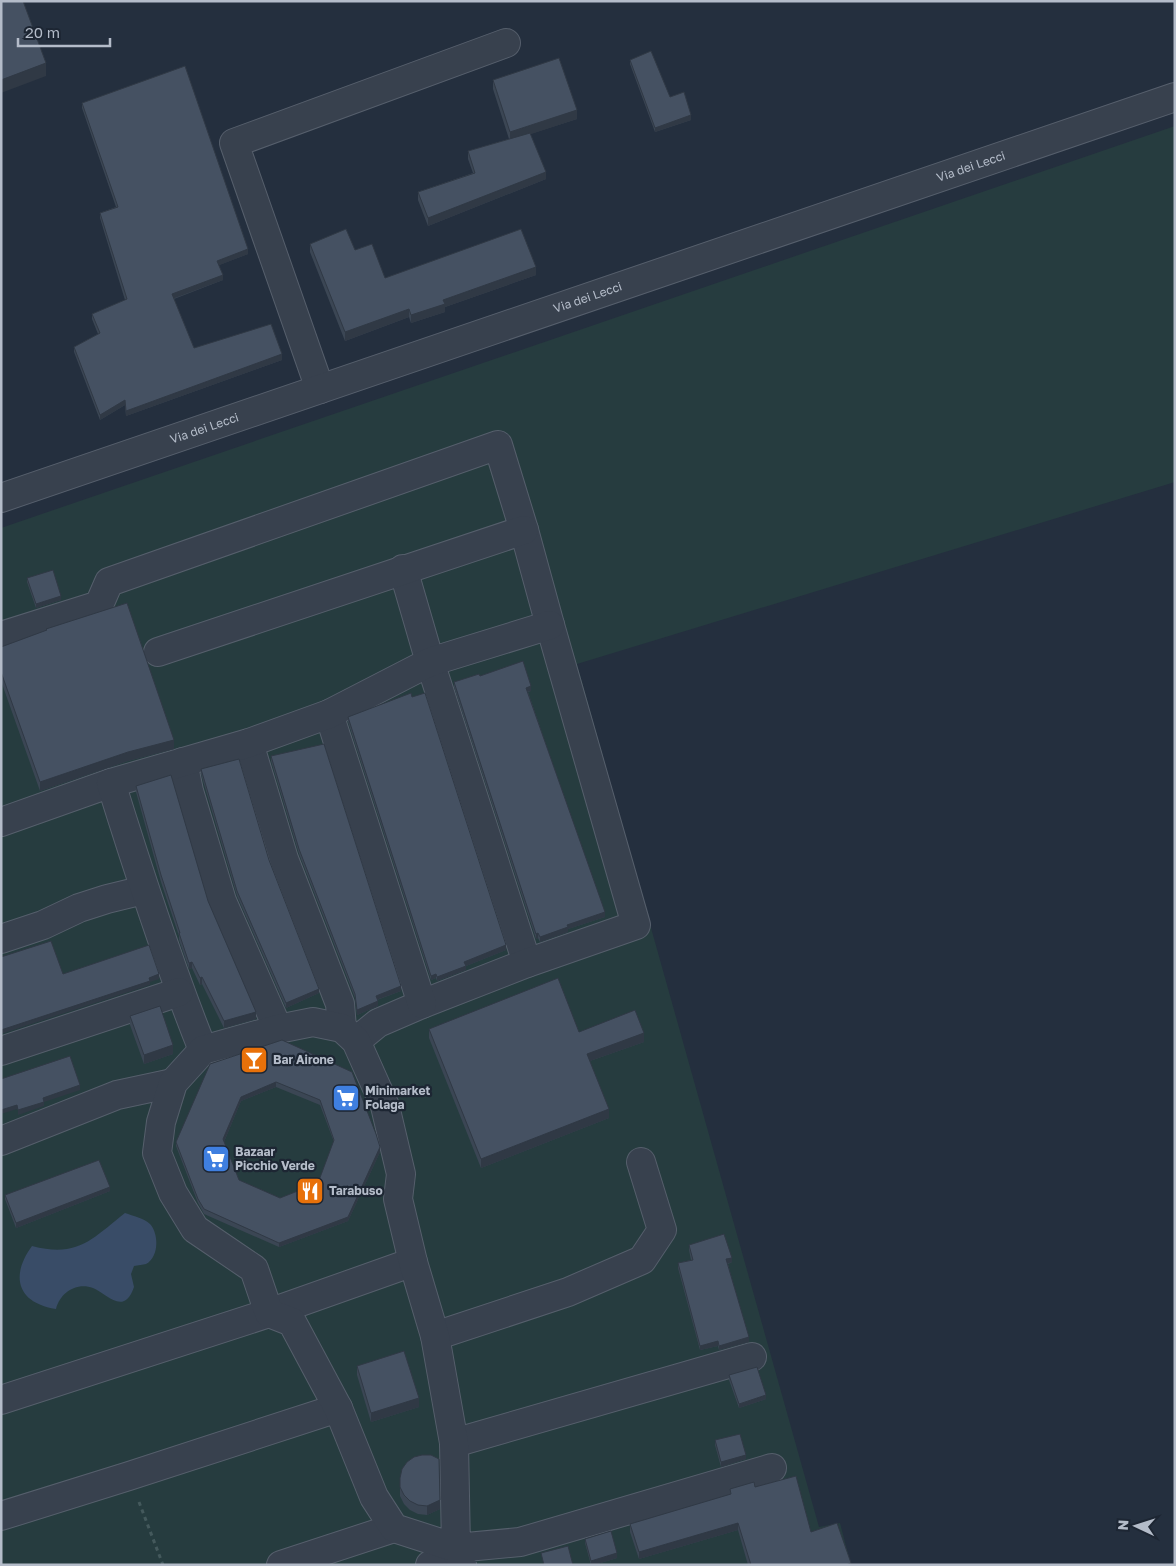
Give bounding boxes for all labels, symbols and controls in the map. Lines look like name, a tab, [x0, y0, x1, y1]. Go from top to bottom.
scale bar	[18, 15, 110, 47]
text: 20 m	[25, 23, 60, 41]
street label: Via dei Lecci	[934, 148, 1007, 185]
street label: Via dei Lecci	[551, 278, 624, 316]
street label: Via dei Lecci	[168, 409, 241, 447]
bar icon: Bar Airone	[239, 1045, 269, 1075]
place label: Bar Airone	[273, 1052, 334, 1067]
supermarket icon: Minimarket Folaga	[331, 1083, 361, 1113]
place label: Minimarket Folaga	[365, 1083, 430, 1112]
supermarket icon: Bazaar Picchio Verde	[201, 1144, 231, 1174]
place label: Bazaar Picchio Verde	[235, 1144, 315, 1173]
restaurant icon: Tarabuso	[295, 1176, 325, 1206]
place label: Tarabuso	[329, 1183, 383, 1198]
north arrow	[1111, 1501, 1161, 1551]
text: N	[1114, 1519, 1131, 1531]

